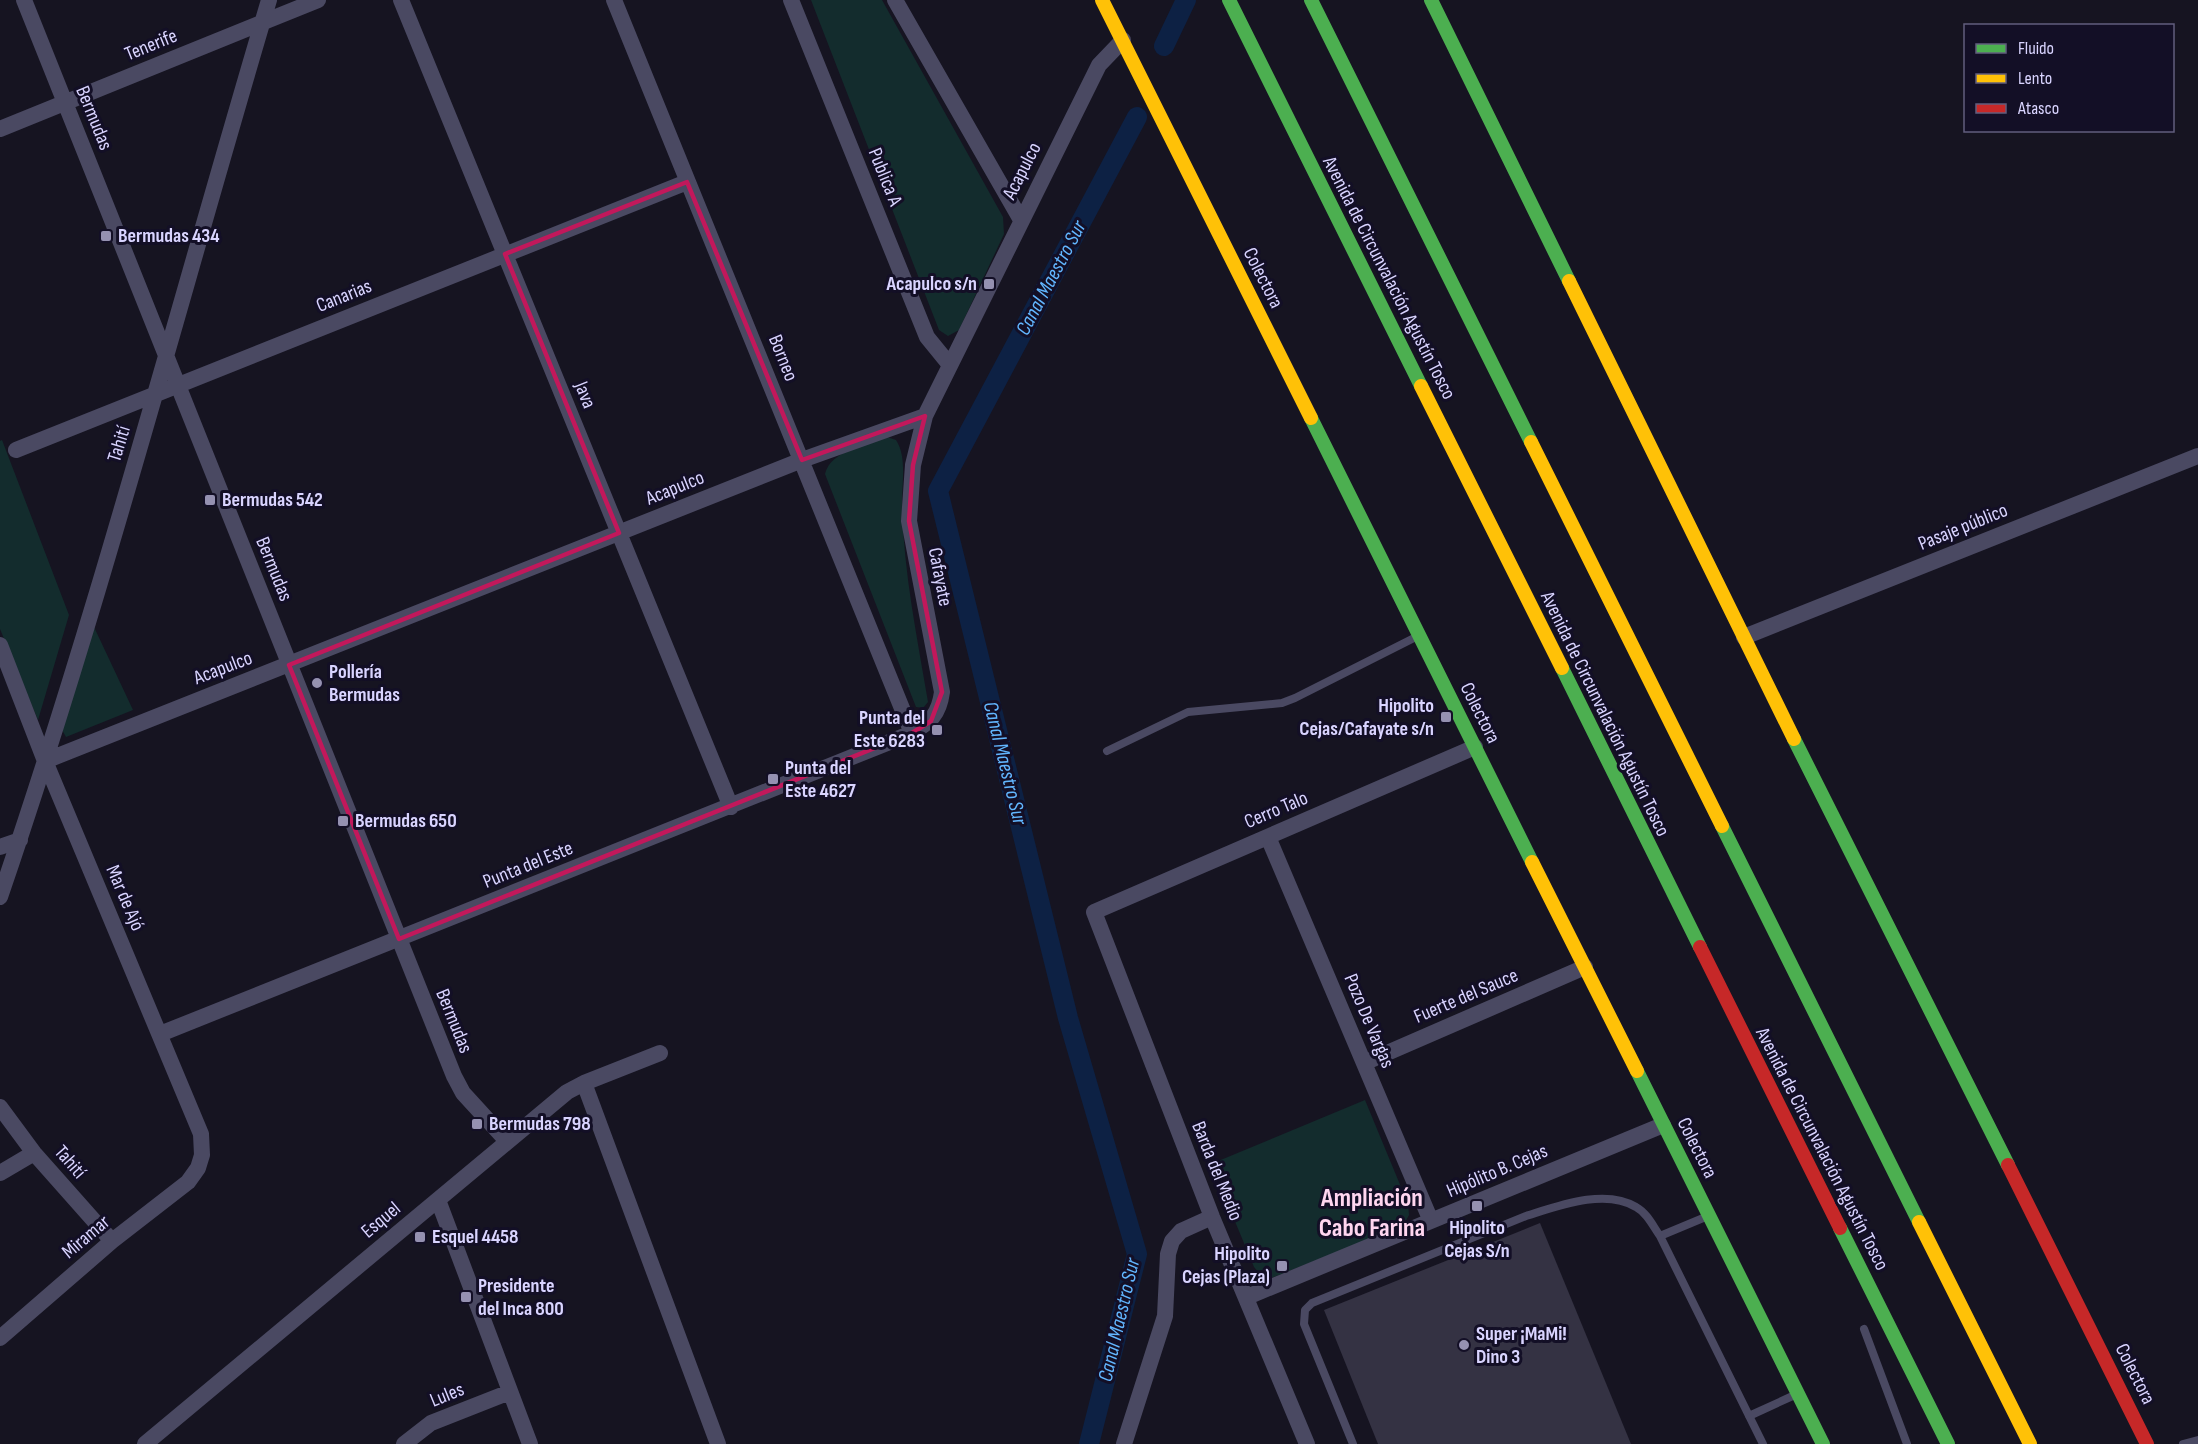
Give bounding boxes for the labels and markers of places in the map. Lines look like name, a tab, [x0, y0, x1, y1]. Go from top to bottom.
place label: Bermudas 434	[118, 224, 220, 248]
marker: Bermudas 434	[99, 229, 113, 243]
place label: Acapulco s/n	[885, 272, 977, 296]
marker: Acapulco s/n	[982, 277, 996, 291]
place label: Bermudas 542	[222, 488, 323, 512]
marker: Bermudas 542	[203, 493, 217, 507]
place label: Pollería Bermudas	[329, 660, 400, 707]
marker: Pollería Bermudas	[310, 676, 324, 690]
place label: Hipolito Cejas/Cafayate s/n	[1299, 694, 1434, 741]
place label: Punta del Este 6283	[854, 706, 925, 753]
marker: Hipolito Cejas/Cafayate s/n	[1439, 710, 1453, 724]
marker: Punta del Este 6283	[930, 723, 944, 737]
place label: Punta del Este 4627	[785, 756, 856, 803]
marker: Punta del Este 4627	[766, 772, 780, 786]
place label: Bermudas 650	[355, 809, 457, 833]
marker: Bermudas 650	[336, 814, 350, 828]
place label: Bermudas 798	[489, 1112, 591, 1136]
marker: Bermudas 798	[470, 1117, 484, 1131]
marker: Hipolito Cejas S/n	[1470, 1199, 1484, 1213]
place label: Hipolito Cejas S/n	[1444, 1216, 1510, 1263]
place label: Esquel 4458	[432, 1225, 518, 1249]
marker: Esquel 4458	[413, 1230, 427, 1244]
place label: Hipolito Cejas (Plaza)	[1182, 1242, 1270, 1289]
marker: Hipolito Cejas (Plaza)	[1275, 1259, 1289, 1273]
place label: Presidente del Inca 800	[478, 1274, 564, 1321]
marker: Presidente del Inca 800	[459, 1290, 473, 1304]
place label: Super ¡MaMi! Dino 3	[1476, 1322, 1567, 1369]
marker: Super ¡MaMi! Dino 3	[1457, 1338, 1471, 1352]

